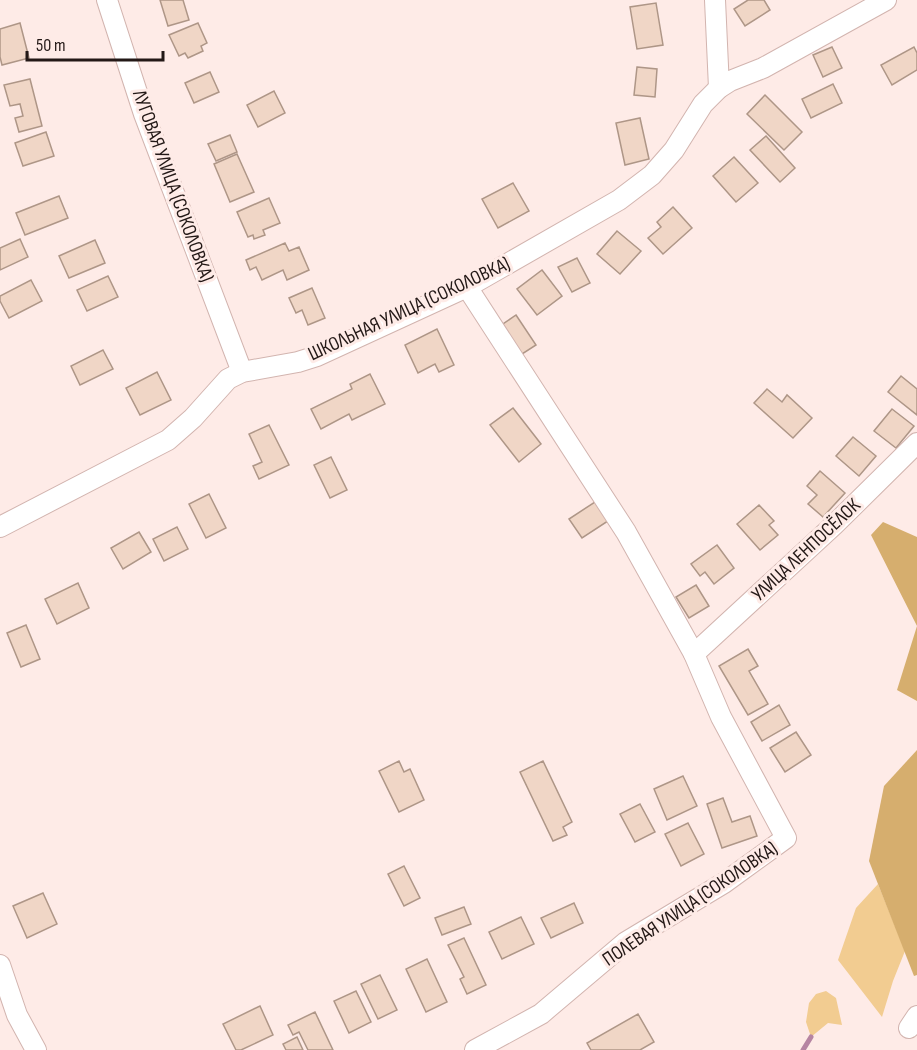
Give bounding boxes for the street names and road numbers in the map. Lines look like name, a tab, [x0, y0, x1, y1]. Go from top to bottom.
street label: ЛУГОВАЯ УЛИЦА (СОКОЛОВКА)	[127, 86, 219, 285]
street label: ШКОЛЬНАЯ УЛИЦА (СОКОЛОВКА)	[304, 252, 514, 366]
street label: УЛИЦА ЛЕНПОСЁЛОК	[747, 493, 865, 607]
street label: ПОЛЕВАЯ УЛИЦА (СОКОЛОВКА)	[598, 837, 782, 971]

